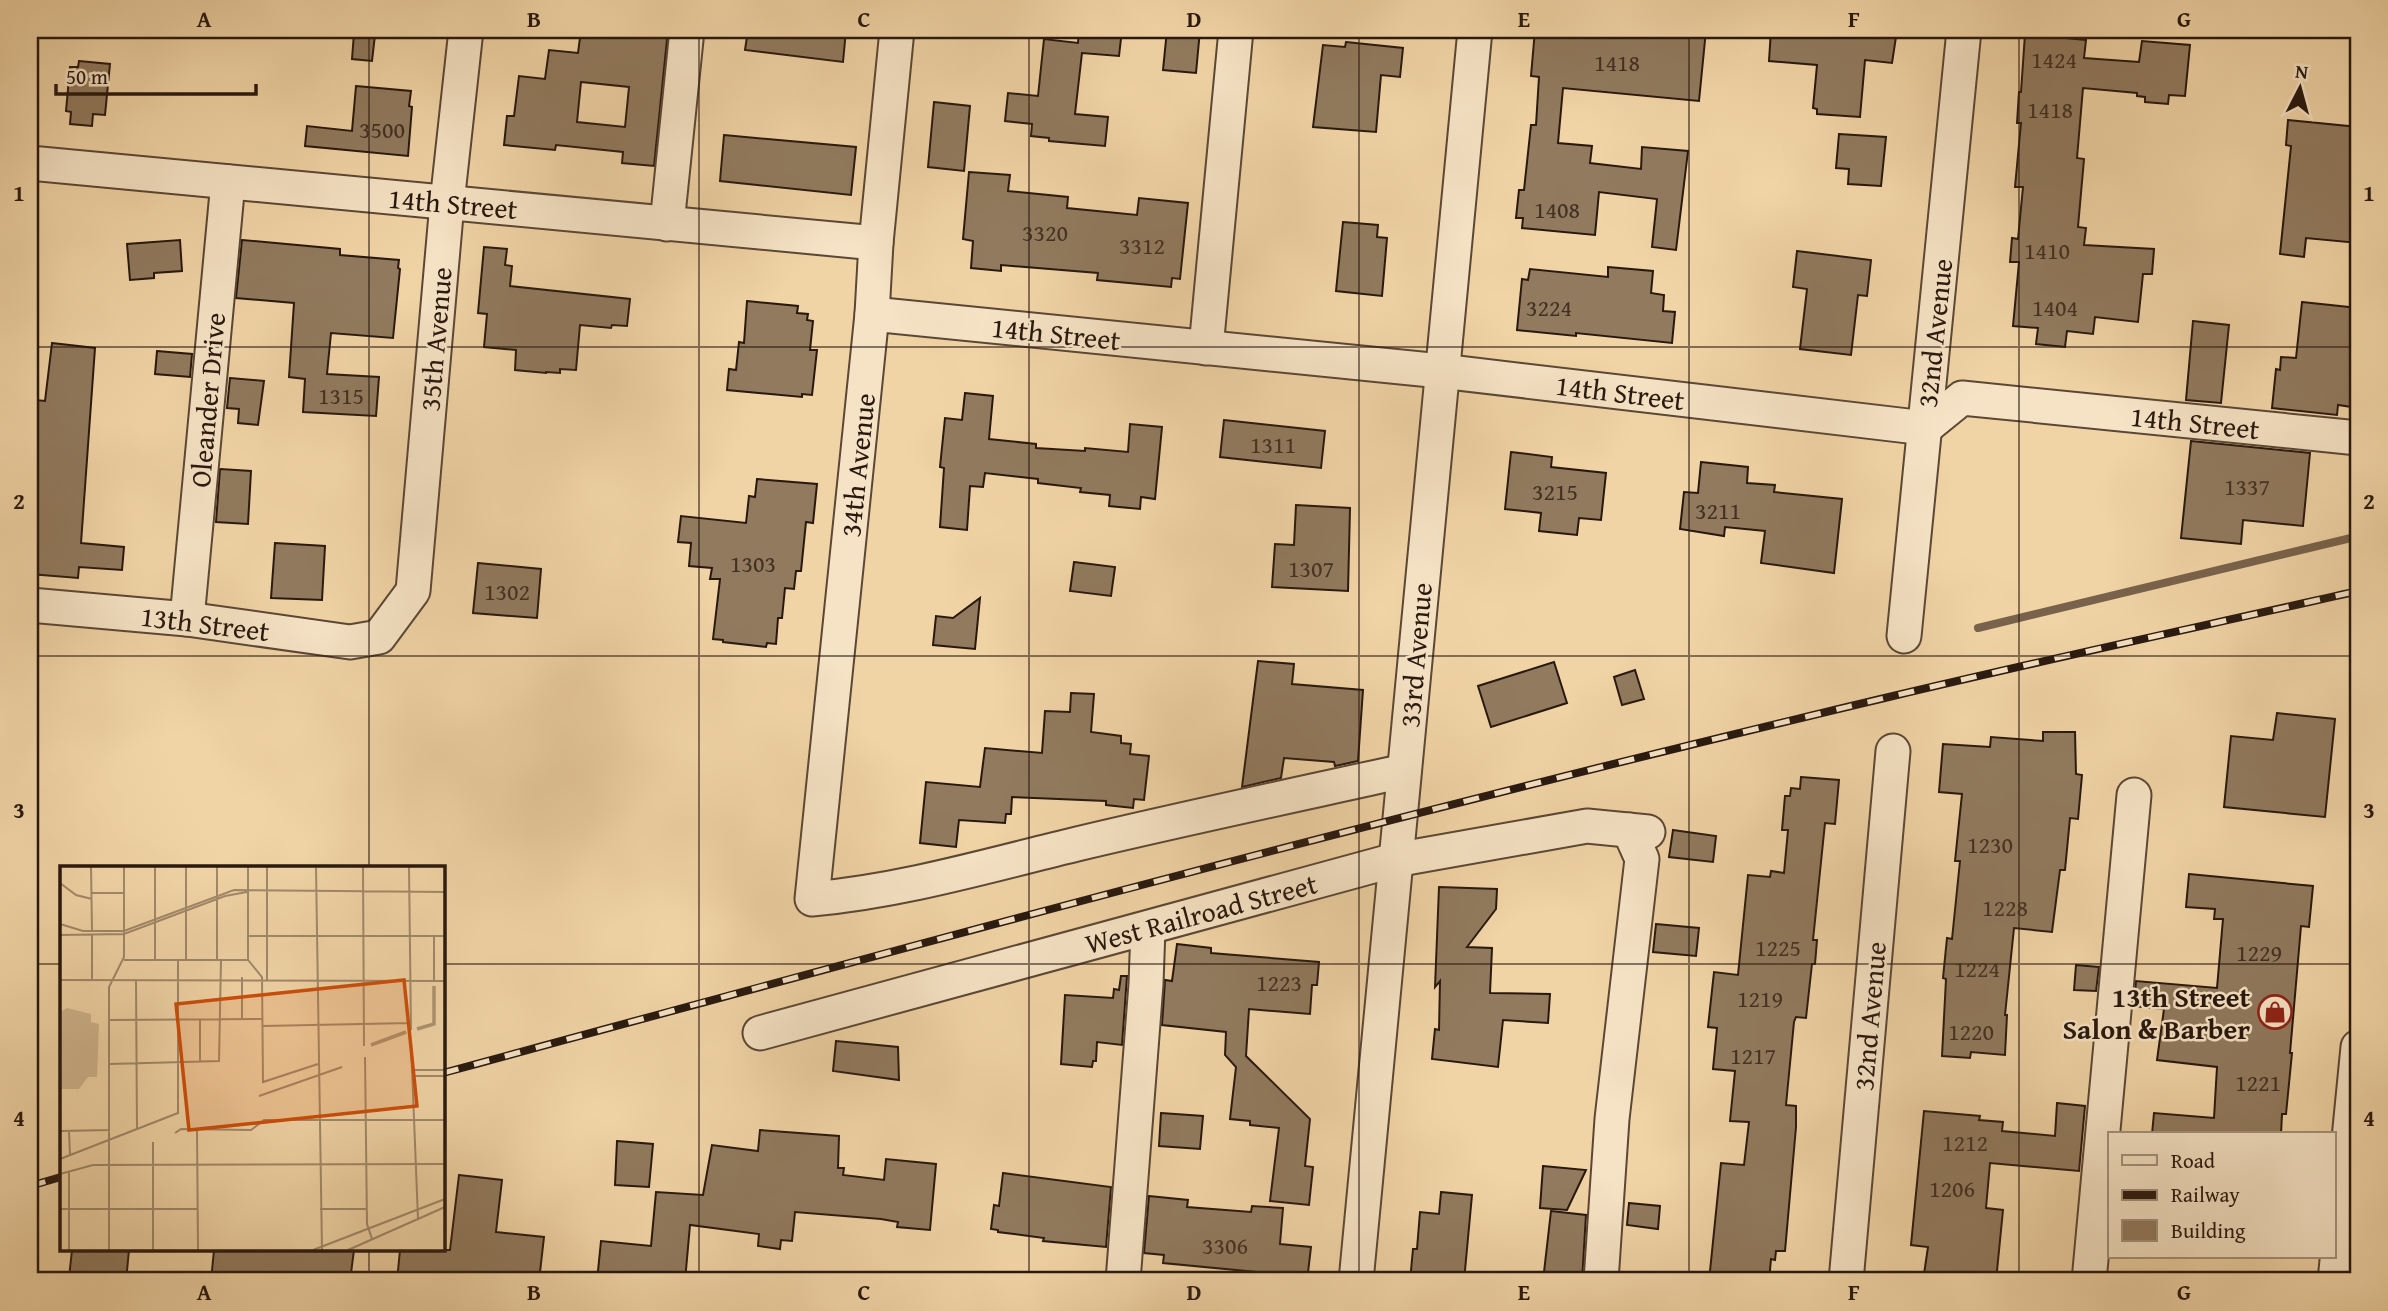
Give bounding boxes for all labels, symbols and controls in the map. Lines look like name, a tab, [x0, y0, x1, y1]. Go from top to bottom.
text: A	[197, 2, 212, 35]
text: B	[527, 2, 541, 35]
text: C	[857, 2, 871, 35]
text: D	[1187, 2, 1202, 35]
text: E	[1518, 2, 1530, 35]
text: F	[1848, 2, 1860, 35]
text: G	[2177, 2, 2191, 35]
house number: 1424	[2031, 42, 2077, 77]
house number: 1418	[1594, 45, 1640, 80]
scale bar	[56, 52, 256, 96]
north arrow	[2266, 52, 2336, 122]
text: N	[2294, 57, 2310, 86]
text: 50 m	[66, 61, 108, 92]
house number: 1418	[2027, 92, 2073, 127]
house number: 3500	[359, 112, 405, 147]
text: 1	[13, 176, 25, 209]
text: 1	[2363, 176, 2375, 209]
street label: 14th Street	[387, 177, 519, 229]
house number: 1408	[1534, 192, 1580, 227]
house number: 3320	[1022, 215, 1068, 250]
house number: 3312	[1119, 228, 1165, 263]
house number: 1410	[2024, 233, 2070, 268]
street label: 32nd Avenue	[1906, 256, 1962, 410]
street label: 35th Avenue	[408, 265, 462, 413]
house number: 3224	[1526, 290, 1572, 325]
house number: 1404	[2032, 290, 2078, 325]
street label: 14th Street	[989, 306, 1123, 360]
street label: Oleander Drive	[179, 311, 235, 489]
street label: 14th Street	[1553, 364, 1687, 420]
house number: 1315	[318, 378, 364, 413]
street label: 34th Avenue	[829, 391, 885, 539]
street label: 14th Street	[2128, 395, 2262, 449]
house number: 1311	[1250, 427, 1296, 462]
house number: 1337	[2224, 469, 2270, 504]
house number: 3215	[1532, 474, 1578, 509]
text: 2	[13, 484, 25, 517]
text: 2	[2363, 484, 2375, 517]
house number: 3211	[1695, 493, 1741, 528]
house number: 1303	[730, 546, 776, 581]
house number: 1307	[1288, 551, 1334, 586]
house number: 1302	[484, 574, 530, 609]
street label: 33rd Avenue	[1388, 581, 1442, 729]
street label: 13th Street	[138, 595, 272, 651]
text: 3	[13, 793, 25, 826]
text: 3	[2363, 793, 2375, 826]
house number: 1230	[1967, 827, 2013, 862]
street label: West Railroad Street	[1080, 862, 1322, 964]
inset map	[60, 866, 444, 1252]
house number: 1228	[1982, 890, 2028, 925]
house number: 1225	[1755, 930, 1801, 965]
house number: 1229	[2236, 935, 2282, 970]
street label: 32nd Avenue	[1842, 940, 1896, 1092]
house number: 1224	[1954, 951, 2000, 986]
house number: 1223	[1256, 965, 1302, 1000]
place label: 13th Street Salon & Barber	[2062, 976, 2250, 1049]
house number: 1219	[1737, 981, 1783, 1016]
shop icon: 13th Street Salon & Barber	[2256, 993, 2294, 1031]
house number: 1220	[1948, 1014, 1994, 1049]
house number: 1217	[1730, 1038, 1776, 1073]
house number: 1221	[2235, 1065, 2281, 1100]
text: 4	[13, 1101, 25, 1134]
text: 4	[2363, 1101, 2375, 1134]
house number: 1212	[1942, 1125, 1988, 1160]
legend	[2108, 1132, 2336, 1258]
text: Road	[2171, 1145, 2216, 1176]
house number: 1206	[1929, 1171, 1975, 1206]
text: Railway	[2171, 1179, 2240, 1210]
text: Building	[2171, 1215, 2246, 1246]
house number: 3306	[1202, 1228, 1248, 1263]
text: A	[197, 1275, 212, 1308]
text: B	[527, 1275, 541, 1308]
text: C	[857, 1275, 871, 1308]
text: D	[1187, 1275, 1202, 1308]
text: E	[1518, 1275, 1530, 1308]
text: F	[1848, 1275, 1860, 1308]
text: G	[2177, 1275, 2191, 1308]

